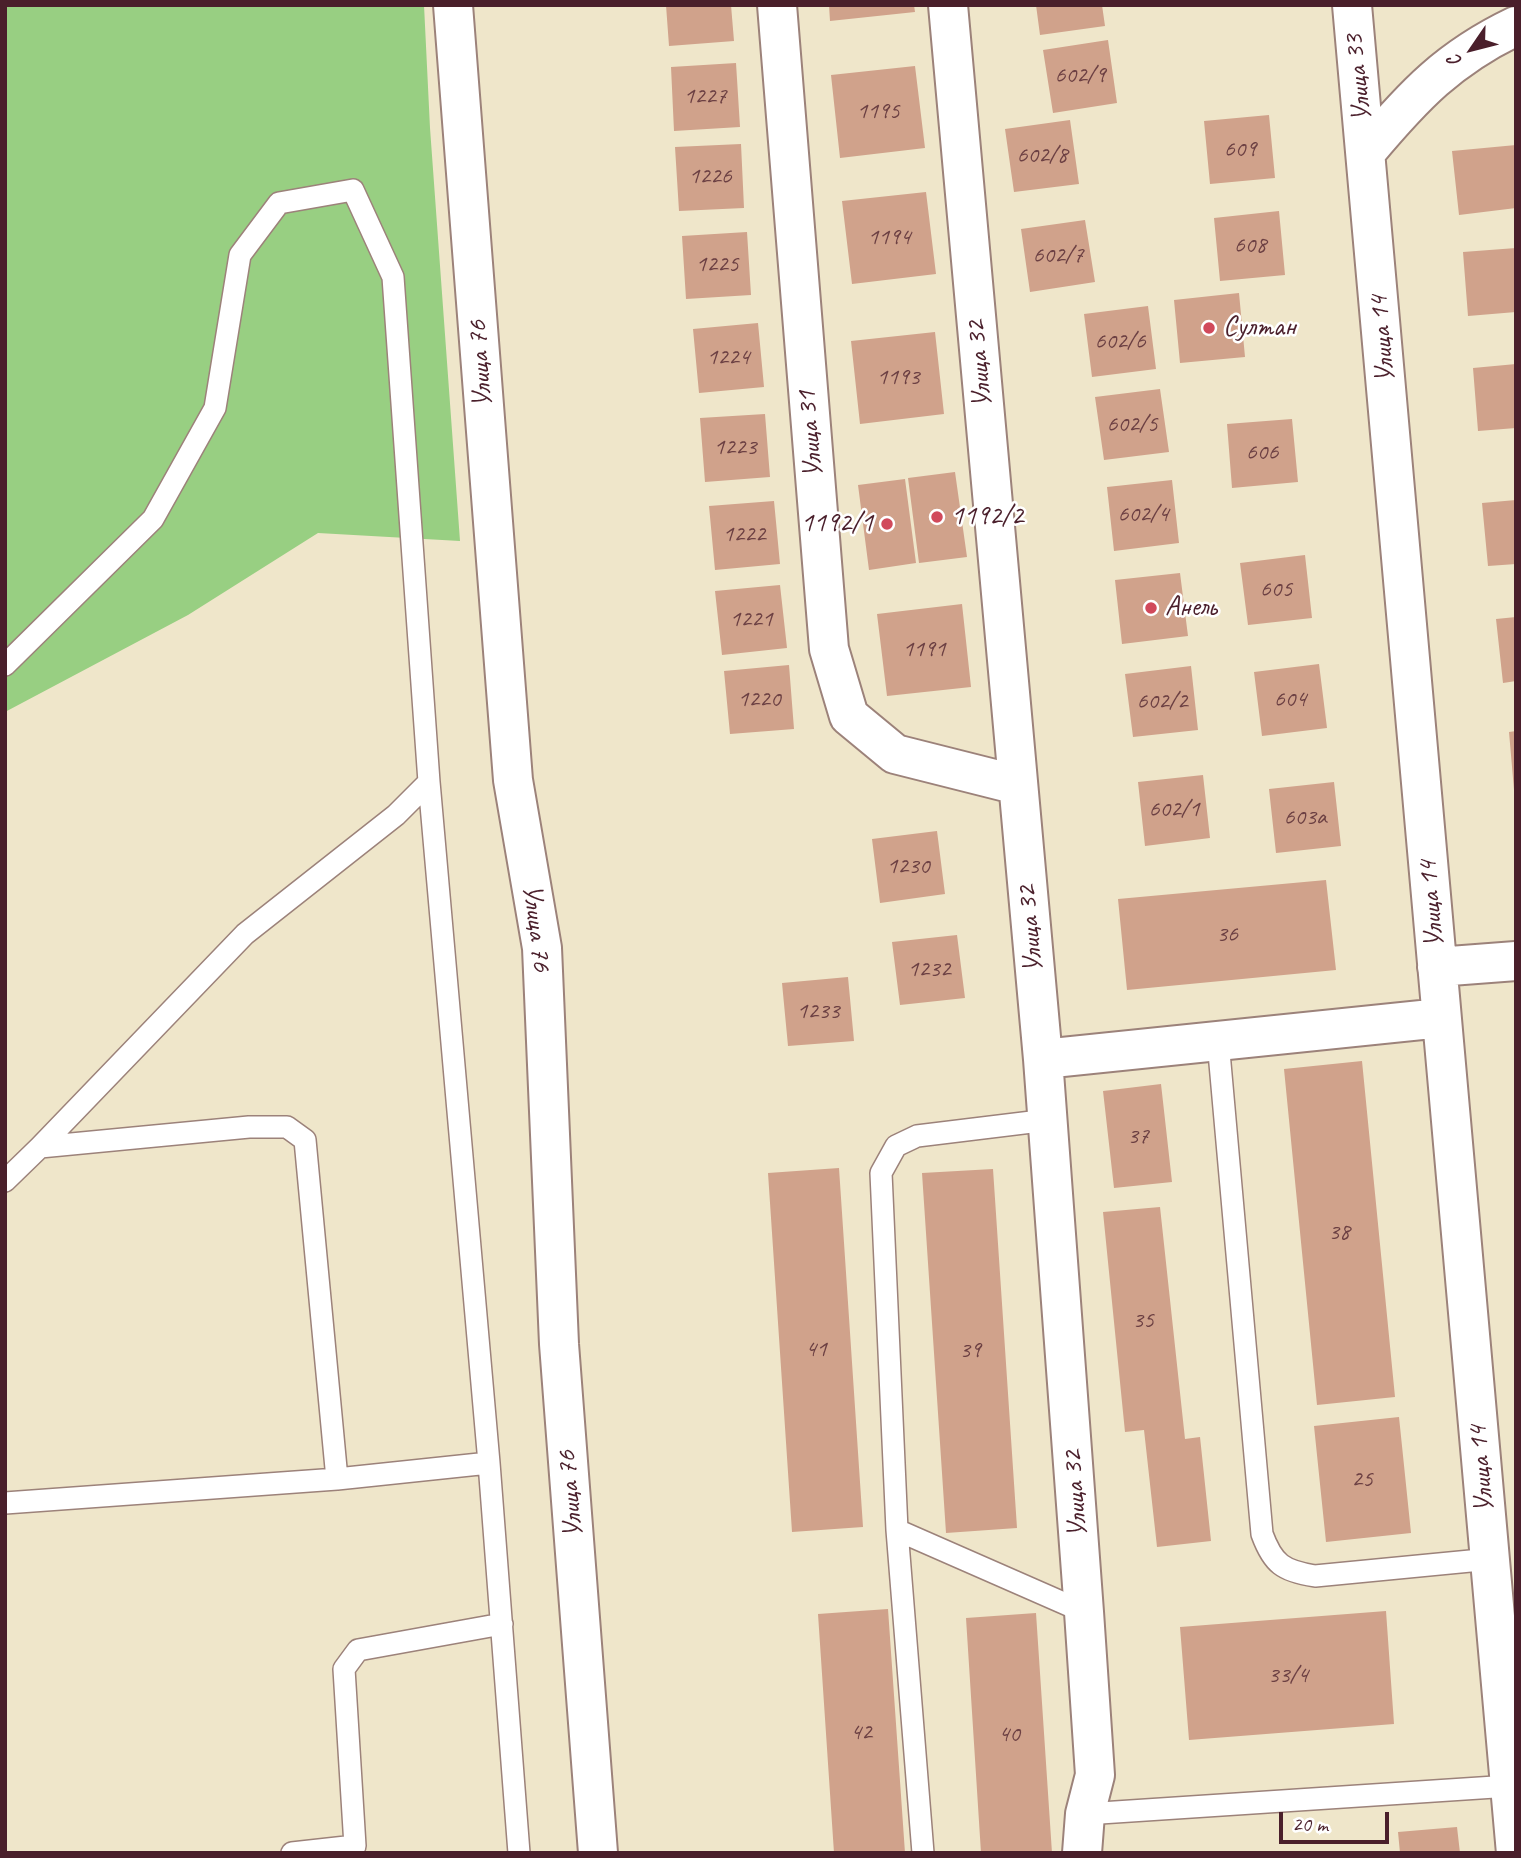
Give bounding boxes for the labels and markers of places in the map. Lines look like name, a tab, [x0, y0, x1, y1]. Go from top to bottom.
place label: Султан	[1223, 311, 1296, 345]
marker: Султан	[1201, 320, 1217, 336]
place label: 1192/2	[951, 500, 1023, 534]
place label: 1192/1	[801, 507, 873, 541]
marker: 1192/2	[929, 509, 945, 525]
marker: 1192/1	[879, 516, 895, 532]
place label: Анель	[1165, 591, 1217, 625]
marker: Анель	[1143, 600, 1159, 616]

